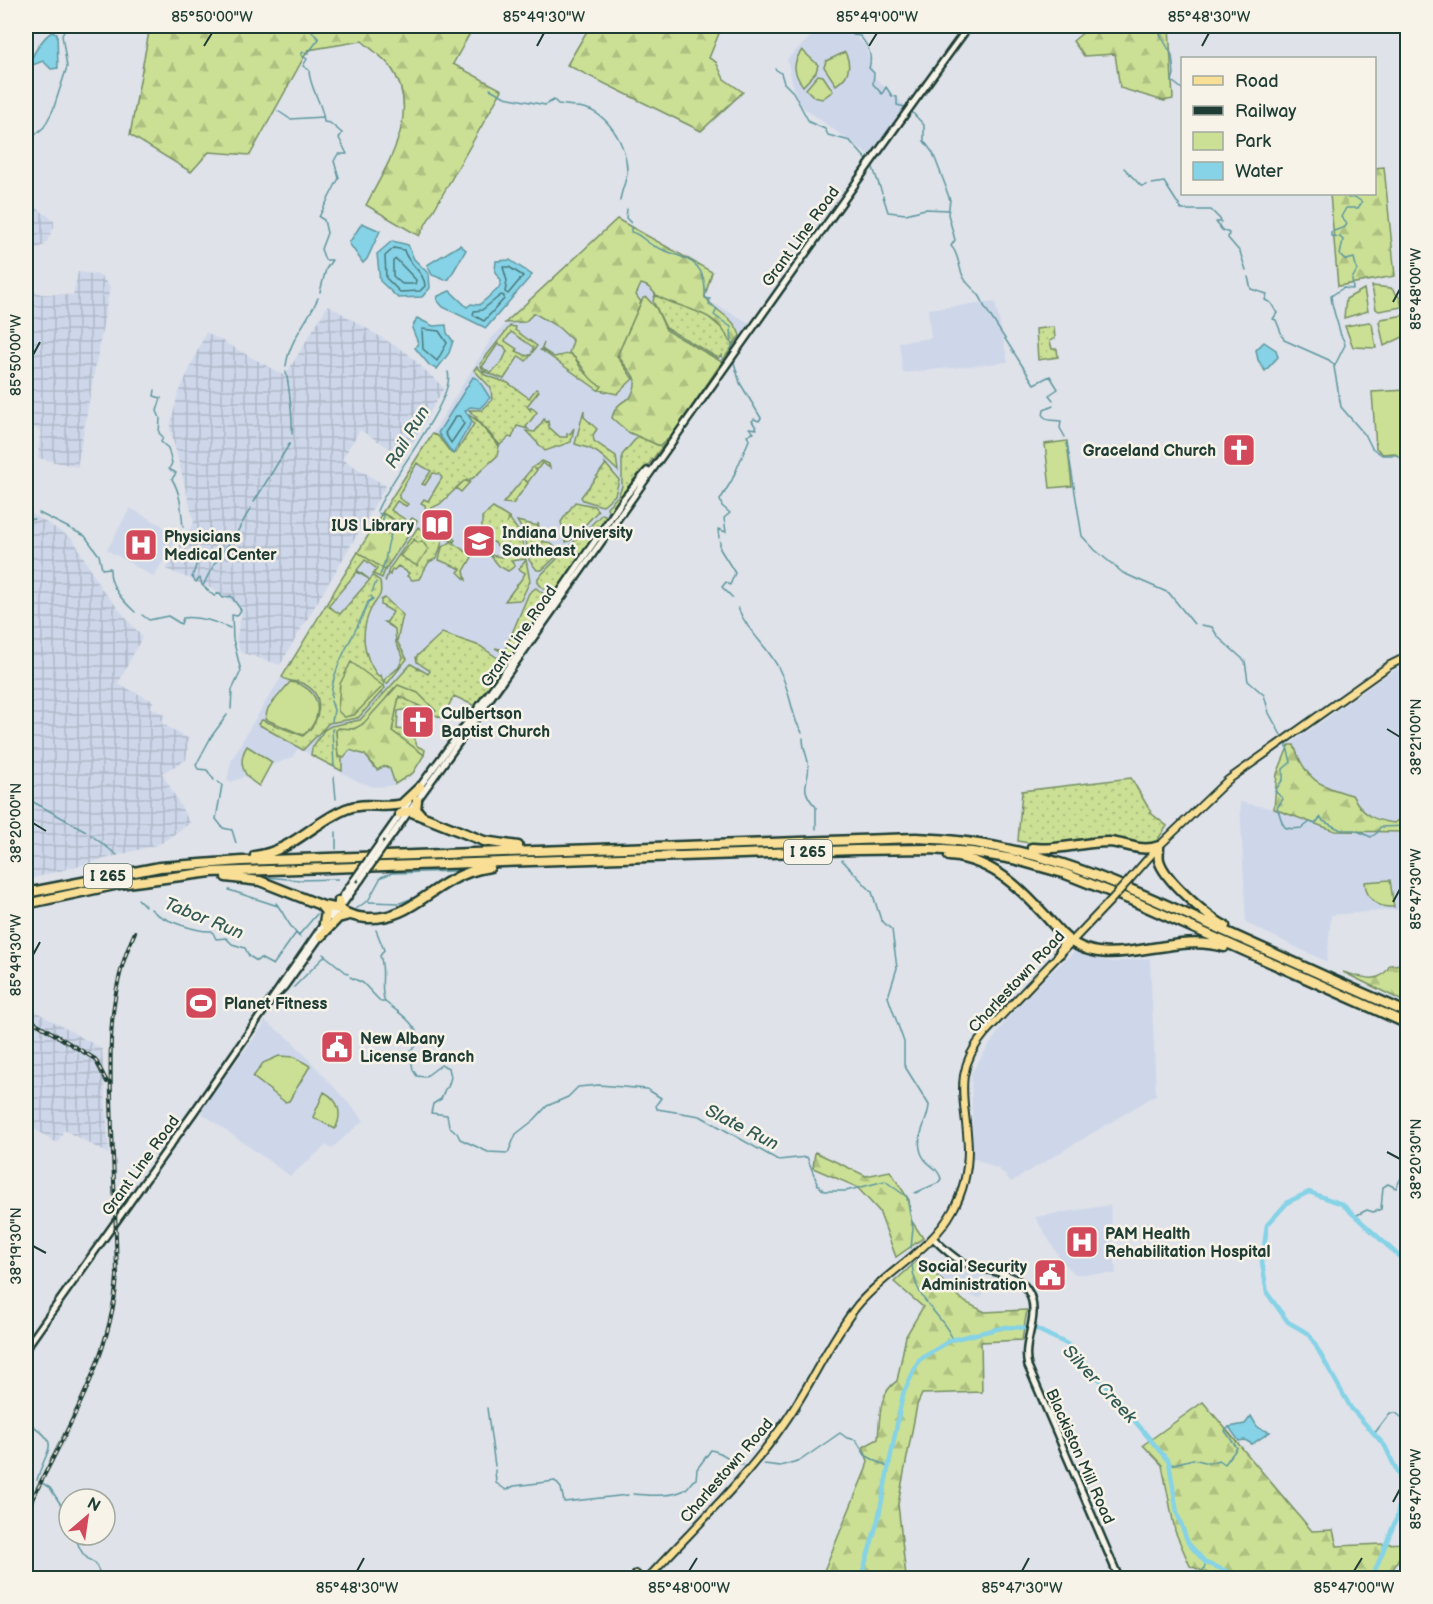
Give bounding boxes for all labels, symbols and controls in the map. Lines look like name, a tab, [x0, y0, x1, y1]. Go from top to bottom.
text: 85°50'00"W	[171, 8, 253, 27]
text: 85°49'30"W	[503, 8, 586, 27]
text: 85°49'00"W	[836, 8, 918, 27]
text: 85°48'30"W	[1168, 8, 1251, 27]
legend	[1181, 57, 1376, 195]
text: Road	[1235, 71, 1279, 92]
text: Railway	[1235, 101, 1297, 122]
text: Park	[1235, 131, 1271, 152]
text: Water	[1235, 161, 1283, 182]
street label: Grant Line Road	[758, 183, 844, 291]
text: 85°48'00"W	[1407, 248, 1426, 330]
text: 85°50'00"W	[7, 314, 26, 396]
water label: Rail Run	[381, 402, 434, 472]
church icon: Graceland Church	[1221, 432, 1257, 468]
place label: Graceland Church	[1083, 442, 1216, 461]
library icon: IUS Library	[419, 507, 455, 543]
place label: IUS Library	[331, 517, 415, 536]
school or university icon: Indiana University Southeast	[461, 523, 497, 559]
place label: Indiana University Southeast	[502, 524, 634, 561]
hospital icon: Physicians Medical Center	[123, 527, 159, 563]
place label: Physicians Medical Center	[164, 528, 277, 565]
street label: Grant Line Road	[477, 583, 561, 691]
text: 38°21'00"N	[1407, 698, 1426, 776]
church icon: Culbertson Baptist Church	[400, 704, 436, 740]
place label: Culbertson Baptist Church	[441, 705, 550, 742]
text: 38°20'00"N	[7, 783, 26, 863]
road number: I 265	[784, 840, 832, 864]
text: 85°47'30"W	[1407, 848, 1426, 930]
road number: I 265	[84, 864, 132, 888]
water label: Tabor Run	[161, 893, 246, 944]
text: 85°49'30"W	[7, 913, 26, 996]
street label: Charlestown Road	[965, 927, 1069, 1037]
sports icon: Planet Fitness	[183, 985, 219, 1021]
place label: Planet Fitness	[224, 995, 327, 1014]
public building icon: New Albany License Branch	[319, 1029, 355, 1065]
place label: New Albany License Branch	[360, 1030, 474, 1067]
water label: Slate Run	[702, 1100, 782, 1155]
street label: Grant Line Road	[98, 1112, 184, 1220]
text: 38°20'30"N	[1407, 1119, 1426, 1199]
text: 38°19'30"N	[7, 1207, 26, 1285]
hospital icon: PAM Health Rehabilitation Hospital	[1064, 1224, 1100, 1260]
place label: PAM Health Rehabilitation Hospital	[1105, 1225, 1271, 1262]
public building icon: Social Security Administration	[1032, 1257, 1068, 1293]
place label: Social Security Administration	[918, 1258, 1028, 1295]
water label: Silver Creek	[1058, 1341, 1142, 1429]
street label: Blackiston Mill Road	[1041, 1386, 1118, 1527]
street label: Charlestown Road	[677, 1415, 778, 1527]
text: 85°47'00"W	[1407, 1448, 1426, 1529]
north arrow	[57, 1487, 117, 1547]
text: N	[84, 1494, 103, 1516]
text: 85°48'30"W	[316, 1579, 399, 1598]
text: 85°48'00"W	[648, 1579, 730, 1598]
text: 85°47'30"W	[981, 1579, 1063, 1598]
text: 85°47'00"W	[1314, 1579, 1395, 1598]

